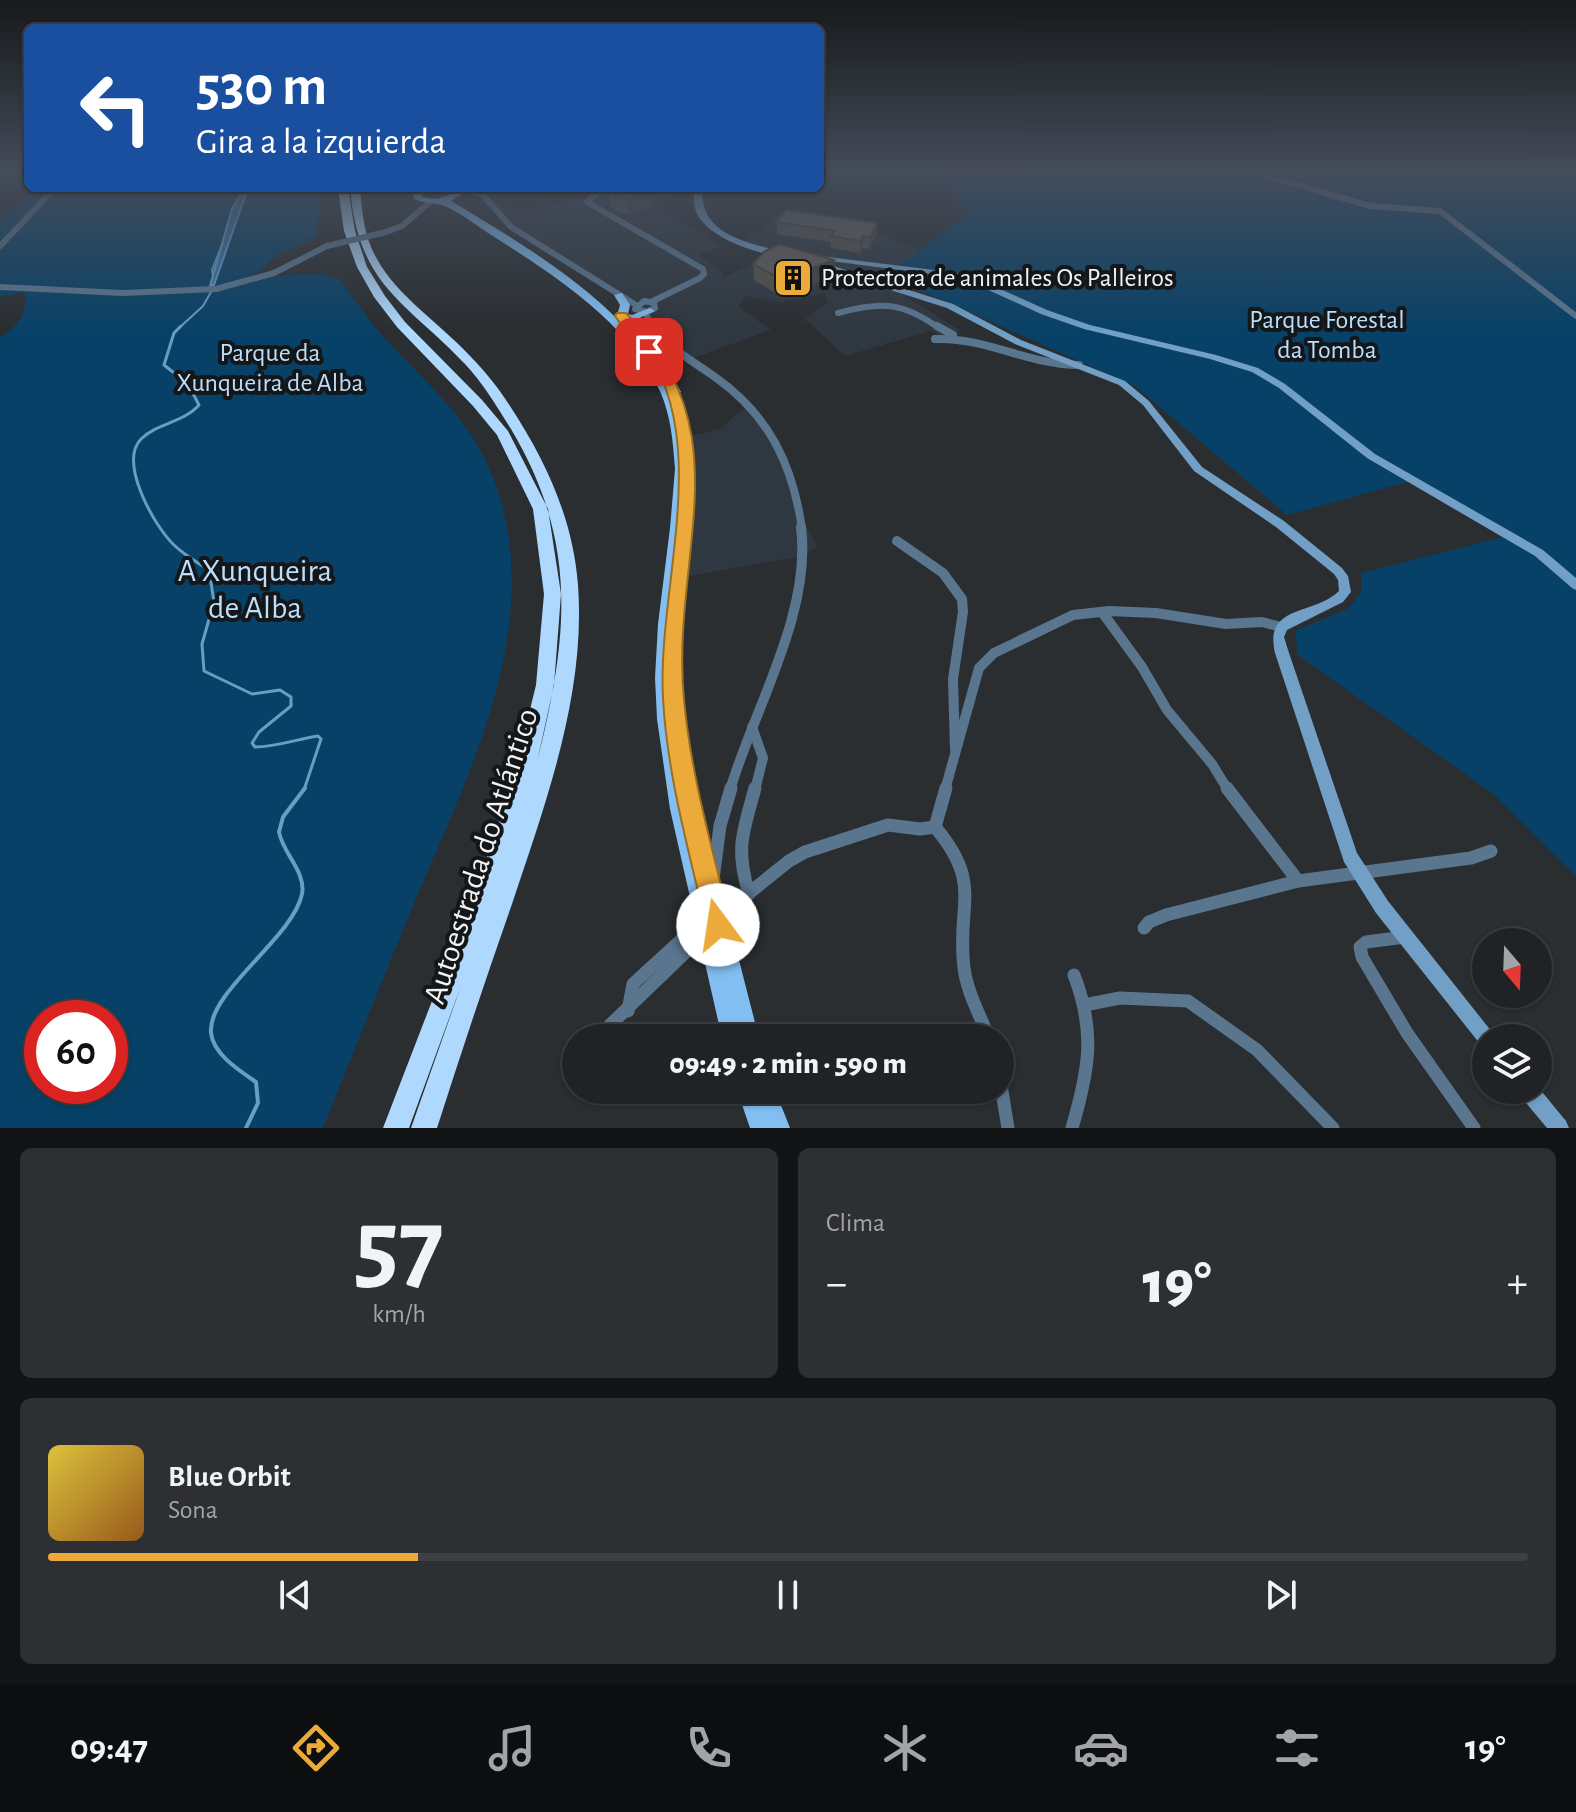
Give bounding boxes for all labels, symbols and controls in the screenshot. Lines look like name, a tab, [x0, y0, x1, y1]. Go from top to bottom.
icon: left	[64, 56, 168, 160]
text: 530 m	[196, 59, 327, 115]
text: Gira a la izquierda	[196, 124, 446, 160]
building icon: Protectora de animales Os Palleiros	[772, 257, 814, 299]
place label: Protectora de animales Os Palleiros	[821, 265, 1174, 291]
park label: Parque Forestal da Tomba	[1249, 307, 1405, 363]
pin	[615, 318, 683, 386]
icon: arrive	[627, 330, 671, 374]
park label: Parque da Xunqueira de Alba	[176, 340, 364, 396]
park label: A Xunqueira de Alba	[178, 555, 332, 624]
street label: Autoestrada do Atlántico	[418, 704, 544, 1008]
position arrow	[676, 883, 760, 967]
north arrow	[1472, 928, 1552, 1008]
map controls	[1472, 928, 1552, 1104]
speed limit sign: 60	[24, 1000, 128, 1104]
button: layers	[1472, 1024, 1552, 1104]
text: 09:49 · 2 min · 590 m	[669, 1049, 907, 1079]
text: 57	[354, 1195, 444, 1299]
text: Clima	[826, 1210, 885, 1236]
text: 19°	[1143, 1254, 1211, 1314]
text: −	[826, 1262, 847, 1306]
text: +	[1507, 1262, 1528, 1306]
text: km/h	[372, 1301, 426, 1327]
text: Blue Orbit	[168, 1462, 291, 1492]
text: Sona	[168, 1497, 218, 1523]
icon: previous	[273, 1573, 317, 1617]
icon: pause	[766, 1573, 810, 1617]
icon: next	[1259, 1573, 1303, 1617]
icon: directions	[288, 1720, 344, 1776]
icon: music	[484, 1720, 540, 1776]
icon: phone	[681, 1720, 737, 1776]
icon: climate	[877, 1720, 933, 1776]
icon: car	[1073, 1720, 1129, 1776]
icon: filters	[1269, 1720, 1325, 1776]
text: 09:47	[70, 1730, 148, 1766]
text: 19°	[1465, 1730, 1506, 1766]

